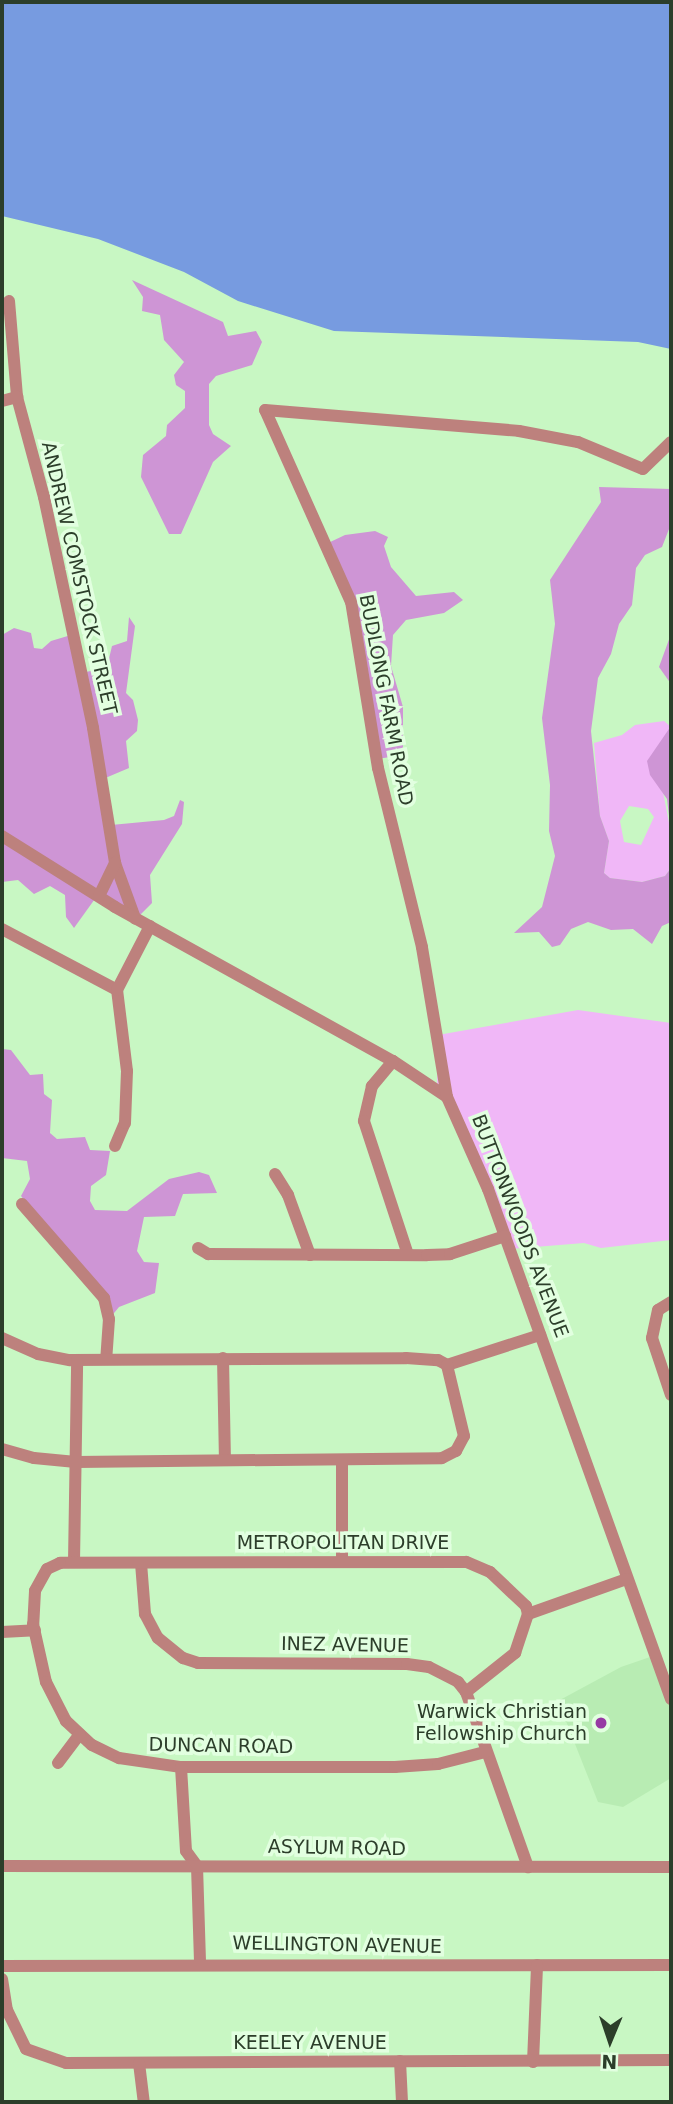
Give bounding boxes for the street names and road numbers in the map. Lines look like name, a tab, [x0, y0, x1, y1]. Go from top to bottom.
street label: ANDREW COMSTOCK STREET	[36, 439, 122, 717]
street label: BUDLONG FARM ROAD	[354, 592, 418, 808]
street label: BUTTONWOODS AVENUE	[467, 1111, 573, 1341]
street label: METROPOLITAN DRIVE	[237, 1532, 449, 1554]
street label: INEZ AVENUE	[281, 1632, 409, 1658]
street label: DUNCAN ROAD	[148, 1733, 294, 1759]
street label: ASYLUM ROAD	[268, 1835, 406, 1861]
street label: WELLINGTON AVENUE	[232, 1932, 442, 1958]
street label: KEELEY AVENUE	[233, 2032, 387, 2054]

